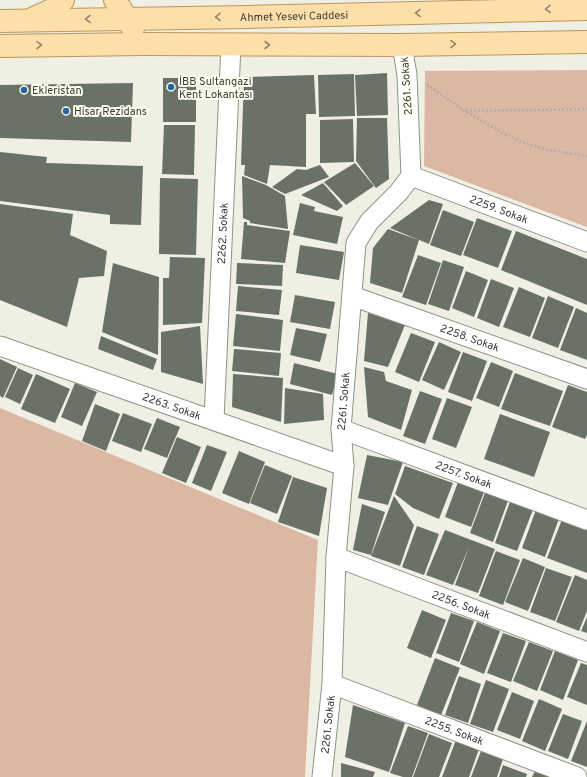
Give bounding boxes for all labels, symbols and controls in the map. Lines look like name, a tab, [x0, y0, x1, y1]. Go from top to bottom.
one-way arrow	[545, 5, 551, 14]
one-way arrow	[415, 8, 421, 17]
street label: Ahmet Yesevi Caddesi	[240, 9, 348, 25]
one-way arrow	[215, 13, 221, 21]
one-way arrow	[85, 15, 91, 23]
one-way arrow	[450, 40, 456, 48]
one-way arrow	[36, 41, 42, 49]
one-way arrow	[264, 41, 270, 49]
street label: 2261. Sokak	[398, 56, 416, 116]
place label: İBB Sultangazi Kent Lokantası	[179, 74, 252, 102]
marker: İBB Sultangazi Kent Lokantası	[166, 82, 176, 92]
place label: Ekleristan	[32, 84, 82, 98]
marker: Ekleristan	[19, 85, 29, 95]
place label: Hisar Rezidans	[74, 105, 147, 119]
marker: Hisar Rezidans	[61, 106, 71, 116]
street label: 2259. Sokak	[467, 193, 530, 227]
street label: 2262. Sokak	[215, 202, 232, 264]
street label: 2258. Sokak	[438, 322, 501, 356]
street label: 2261. Sokak	[335, 371, 354, 431]
street label: 2263. Sokak	[140, 390, 203, 424]
street label: 2257. Sokak	[433, 458, 494, 492]
street label: 2256. Sokak	[430, 588, 492, 623]
street label: 2261. Sokak	[319, 694, 339, 754]
street label: 2255. Sokak	[423, 714, 486, 749]

